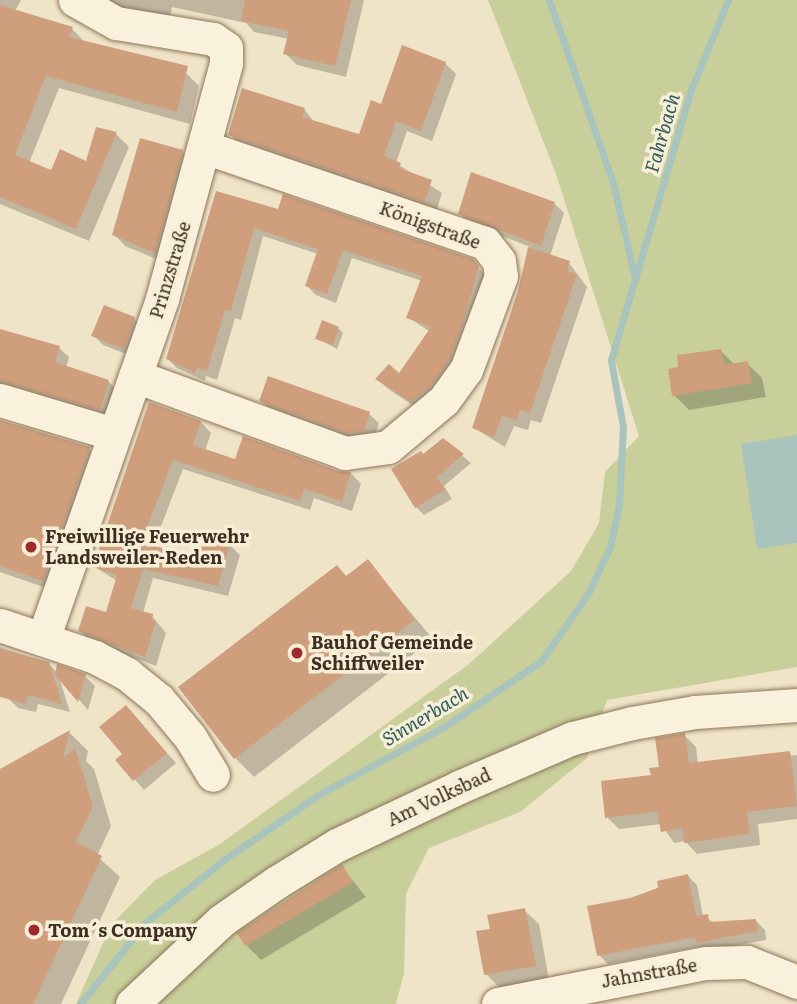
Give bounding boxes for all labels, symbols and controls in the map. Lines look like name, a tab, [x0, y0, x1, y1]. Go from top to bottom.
water label: Fahrbach	[640, 91, 684, 175]
street label: Königstraße	[377, 197, 483, 253]
street label: Prinzstraße	[145, 219, 195, 321]
place label: Freiwillige Feuerwehr Landsweiler-Reden	[45, 526, 249, 568]
marker: Freiwillige Feuerwehr Landsweiler-Reden	[23, 539, 39, 555]
place label: Bauhof Gemeinde Schiffweiler	[311, 632, 473, 674]
marker: Bauhof Gemeinde Schiffweiler	[289, 645, 305, 661]
water label: Sinnerbach	[378, 681, 472, 751]
street label: Am Volksbad	[384, 764, 494, 830]
place label: Tom´s Company	[48, 919, 197, 941]
marker: Tom´s Company	[26, 922, 42, 938]
street label: Jahnstraße	[599, 954, 699, 992]

